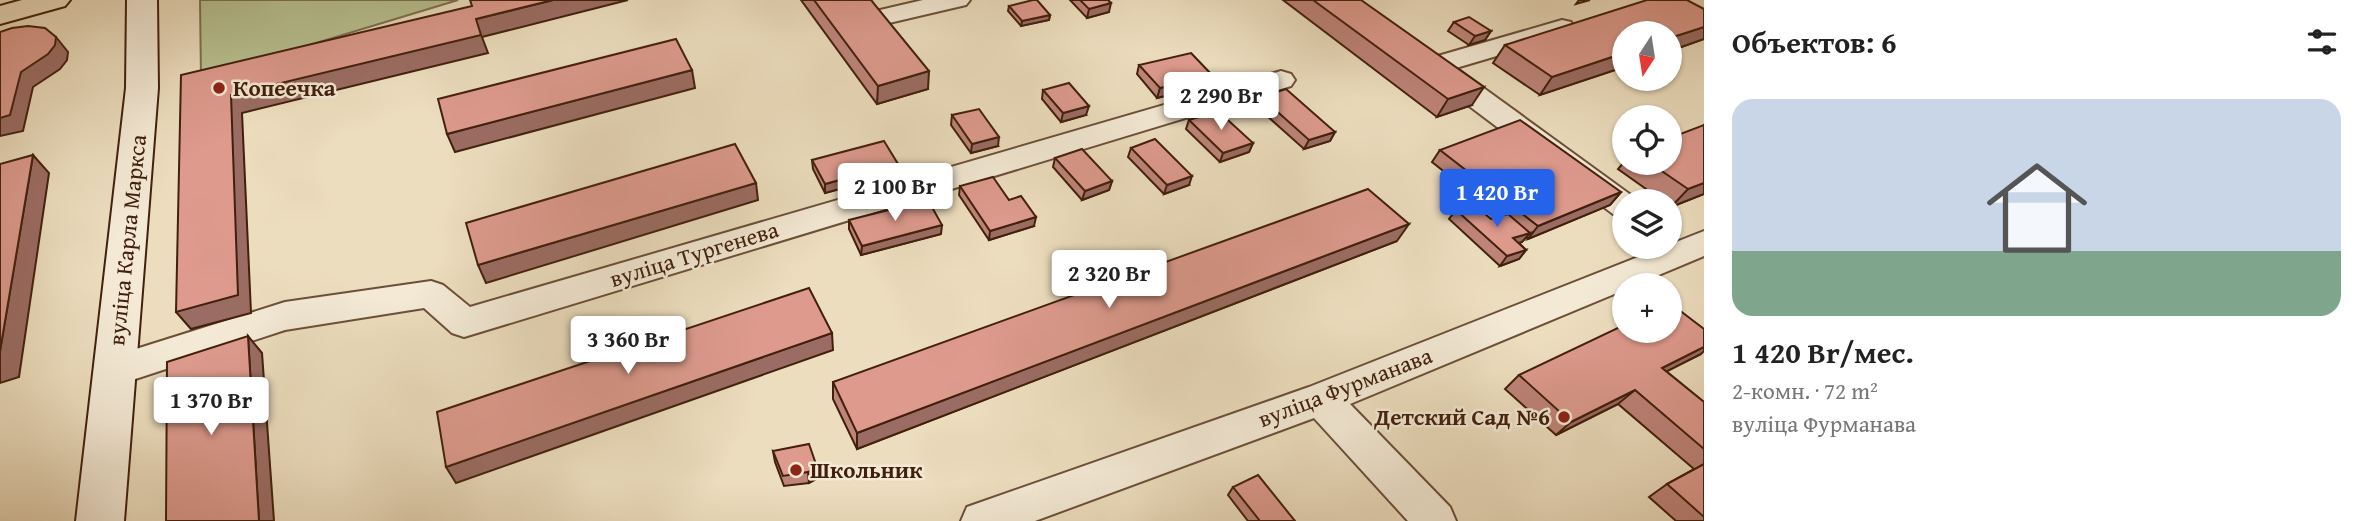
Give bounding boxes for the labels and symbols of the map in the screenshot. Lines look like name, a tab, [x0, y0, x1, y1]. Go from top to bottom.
north arrow	[1612, 21, 1682, 91]
place label: Копеечка	[233, 71, 336, 104]
pin: 2 290 Br	[1149, 72, 1293, 132]
marker: Копеечка	[211, 80, 227, 96]
street label: вуліца Карла Маркса	[99, 133, 154, 347]
pin: 2 100 Br	[823, 164, 967, 223]
pin: 1 420 Br	[1425, 170, 1569, 229]
street label: вуліца Тургенева	[605, 212, 782, 295]
pin: 2 320 Br	[1037, 250, 1181, 310]
pin: 3 360 Br	[556, 316, 700, 376]
street label: вуліца Фурманава	[1253, 338, 1437, 435]
pin: 1 370 Br	[139, 378, 283, 437]
place label: Детский Сад №6	[1373, 400, 1550, 433]
marker: Детский Сад №6	[1556, 409, 1572, 425]
place label: Школьник	[810, 453, 923, 486]
marker: Школьник	[788, 462, 804, 478]

